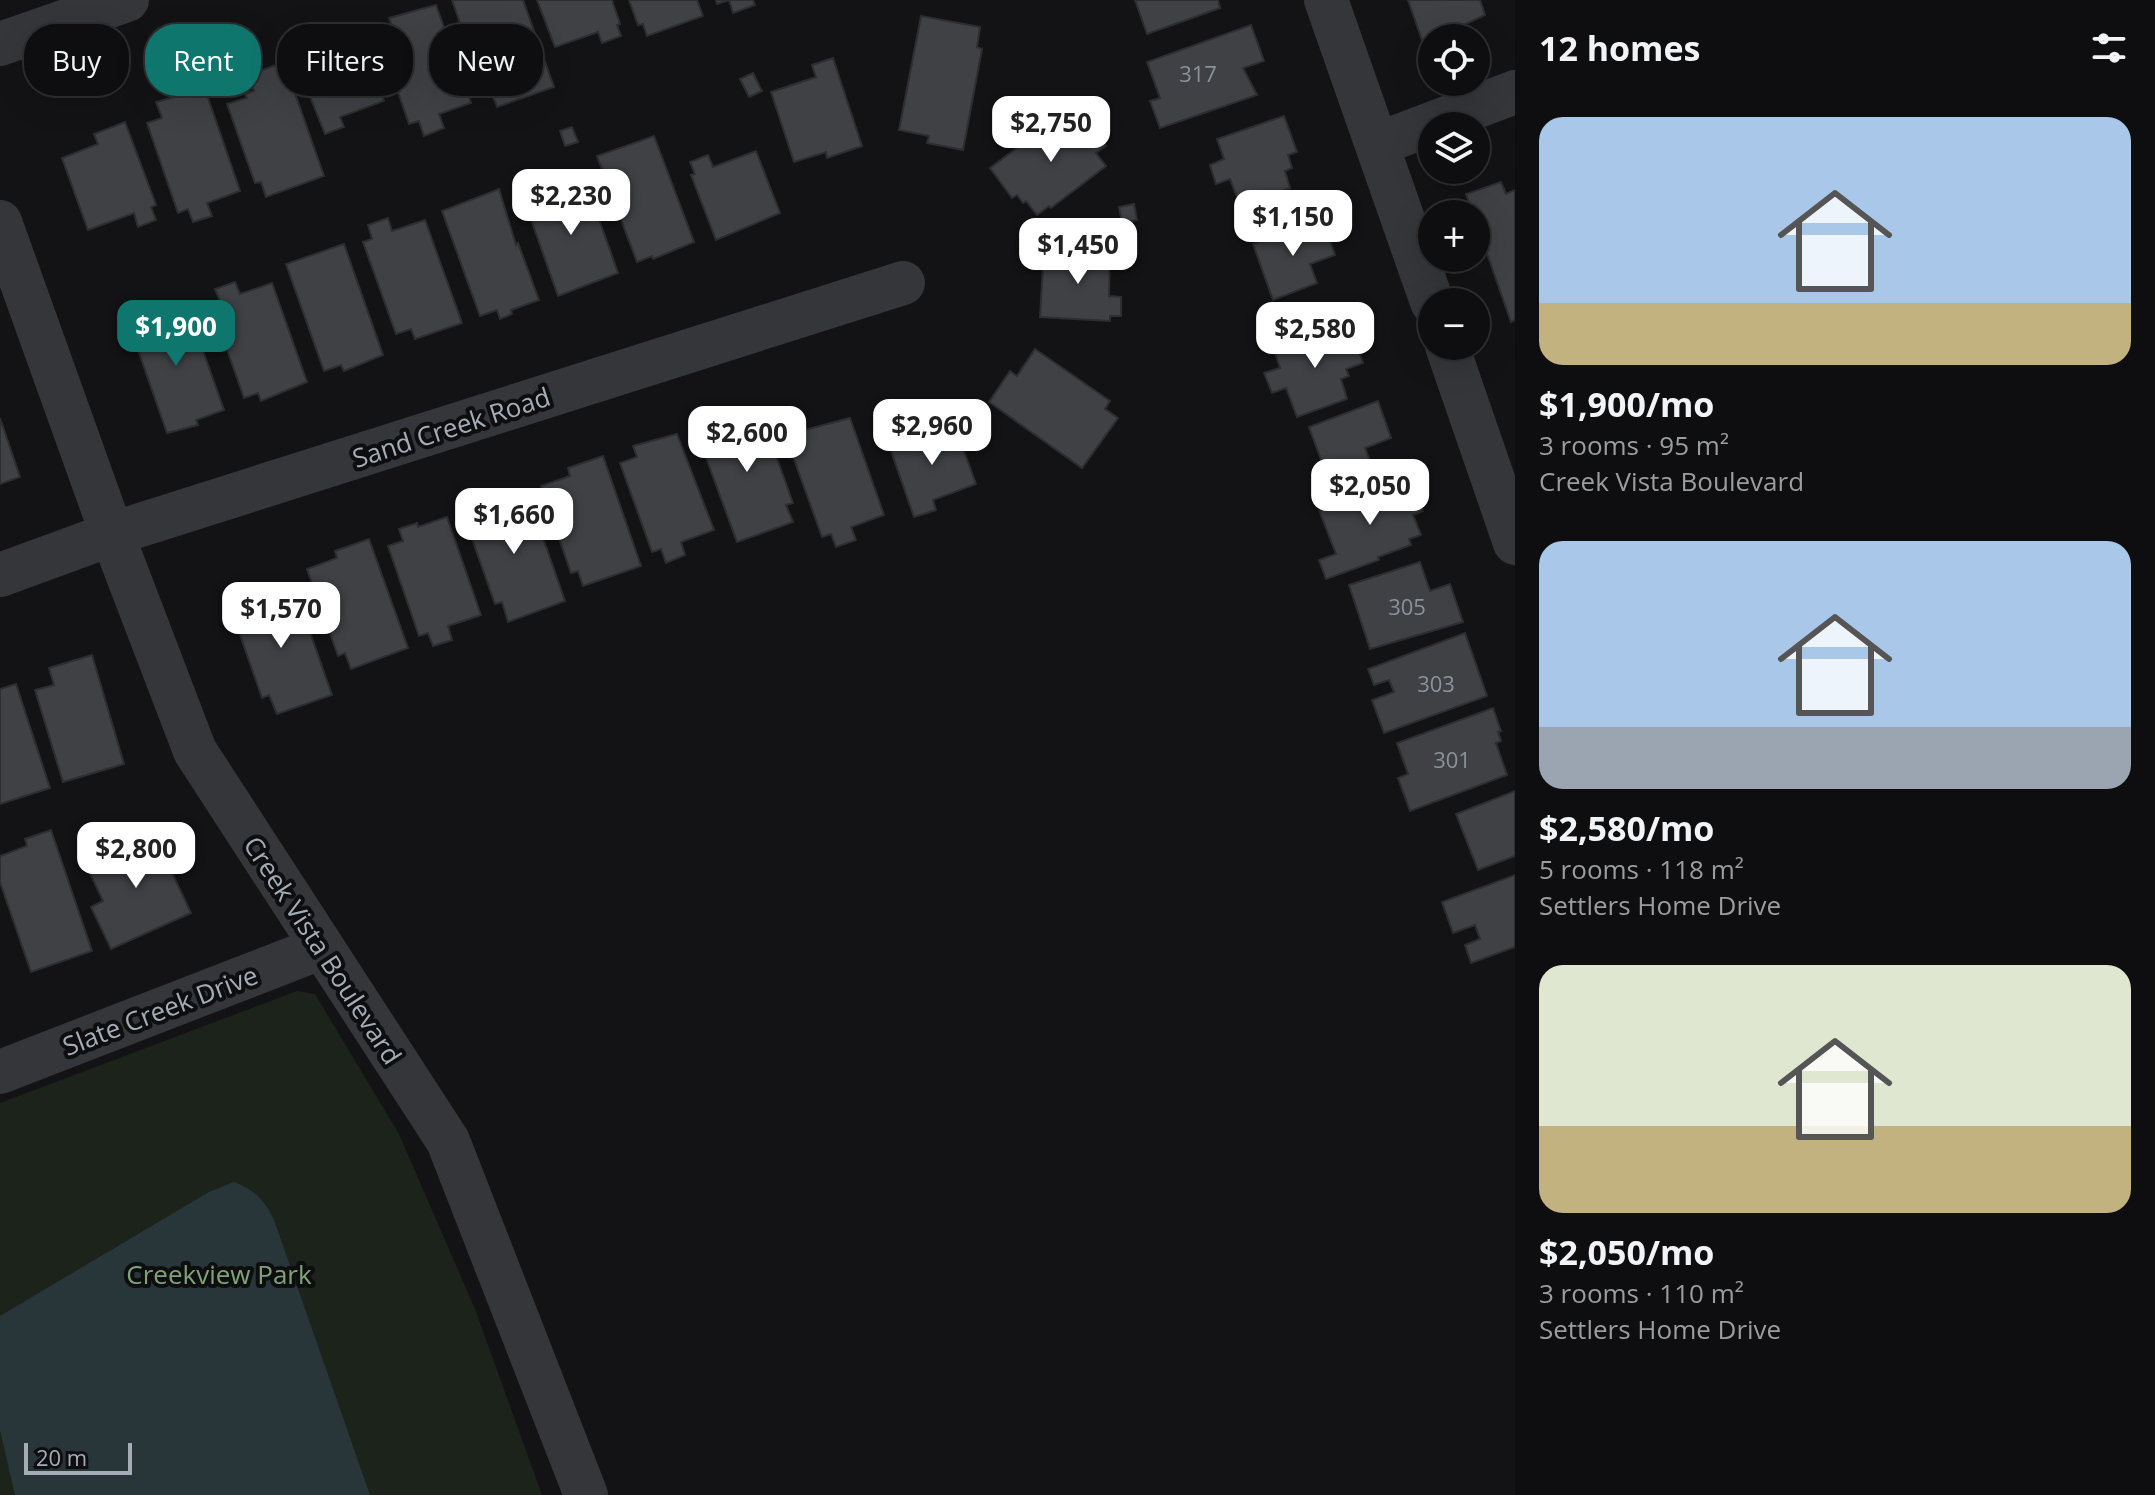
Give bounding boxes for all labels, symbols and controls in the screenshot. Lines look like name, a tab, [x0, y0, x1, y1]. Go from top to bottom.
chip: Buy	[24, 24, 129, 96]
chip: Rent	[145, 24, 261, 96]
chip: Filters	[277, 24, 413, 96]
chip: New	[429, 24, 543, 96]
map controls	[1418, 24, 1490, 360]
button: locate	[1418, 24, 1490, 96]
text: 12 homes	[1539, 25, 1700, 71]
icon: filters	[2087, 26, 2131, 70]
house number: 317	[1179, 58, 1217, 88]
pin: $2,750	[986, 96, 1116, 164]
text: $2,750	[1010, 104, 1092, 140]
button: layers	[1418, 112, 1490, 184]
pin: $2,230	[506, 169, 636, 237]
icon: home	[1763, 169, 1907, 313]
text: $2,230	[530, 177, 612, 213]
pin: $1,150	[1228, 190, 1358, 258]
text: $1,150	[1252, 198, 1334, 234]
button: +	[1418, 200, 1490, 272]
pin: $1,450	[1013, 218, 1143, 286]
text: $1,450	[1037, 226, 1119, 262]
button: −	[1418, 288, 1490, 360]
pin: $1,900	[111, 300, 241, 368]
pin: $2,580	[1250, 302, 1380, 370]
text: $1,900	[135, 308, 217, 344]
text: $2,580	[1274, 310, 1356, 346]
street label: Sand Creek Road	[347, 378, 555, 476]
text: $1,900/mo	[1539, 381, 1714, 427]
pin: $2,960	[867, 399, 997, 467]
pin: $2,600	[682, 406, 812, 474]
text: $2,960	[891, 407, 973, 443]
text: $2,600	[706, 414, 788, 450]
text: 3 rooms · 95 m²	[1539, 427, 1729, 463]
pin: $2,050	[1305, 459, 1435, 527]
text: Creek Vista Boulevard	[1539, 463, 1804, 499]
text: $2,050	[1329, 467, 1411, 503]
pin: $1,660	[449, 488, 579, 556]
text: $1,660	[473, 496, 555, 532]
pin: $1,570	[216, 582, 346, 650]
text: $1,570	[240, 590, 322, 626]
house number: 305	[1388, 591, 1426, 621]
icon: home	[1763, 593, 1907, 737]
house number: 303	[1417, 668, 1455, 698]
house number: 301	[1433, 744, 1471, 774]
text: $2,580/mo	[1539, 805, 1714, 851]
pin: $2,800	[71, 822, 201, 890]
street label: Creek Vista Boulevard	[236, 829, 410, 1071]
text: $2,800	[95, 830, 177, 866]
text: 5 rooms · 118 m²	[1539, 851, 1744, 887]
text: Settlers Home Drive	[1539, 887, 1781, 923]
street label: Slate Creek Drive	[57, 956, 263, 1064]
icon: home	[1763, 1017, 1907, 1161]
text: $2,050/mo	[1539, 1229, 1714, 1275]
park label: Creekview Park	[126, 1256, 312, 1292]
text: 3 rooms · 110 m²	[1539, 1275, 1744, 1311]
text: Settlers Home Drive	[1539, 1311, 1781, 1347]
scale bar	[24, 1439, 132, 1475]
text: 20 m	[36, 1442, 87, 1472]

